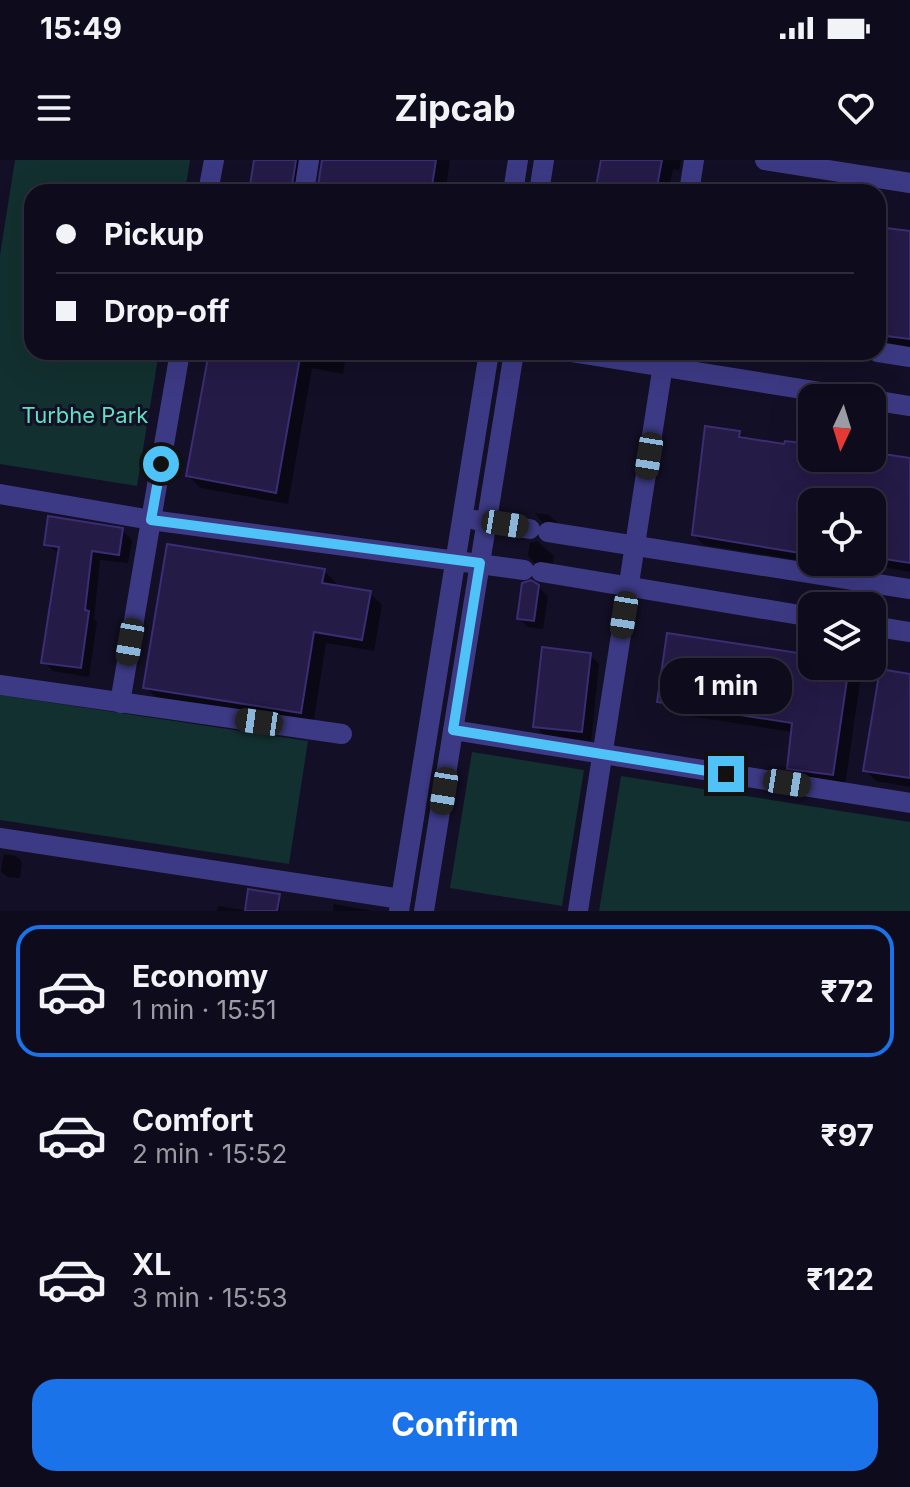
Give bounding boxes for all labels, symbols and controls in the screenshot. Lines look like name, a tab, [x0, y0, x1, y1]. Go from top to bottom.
text: 15:49	[40, 10, 122, 46]
icon: menu	[32, 86, 76, 130]
text: Zipcab	[394, 86, 516, 130]
icon: heart	[834, 86, 878, 130]
text: Pickup	[104, 216, 204, 252]
text: Drop-off	[104, 293, 230, 329]
north arrow	[798, 384, 886, 472]
map controls	[798, 384, 886, 680]
park label: Turbhe Park	[22, 402, 148, 428]
car	[633, 430, 665, 482]
route start	[143, 446, 179, 482]
button: locate	[798, 488, 886, 576]
car	[479, 508, 531, 540]
car	[608, 589, 640, 641]
button: layers	[798, 592, 886, 680]
car	[114, 616, 146, 668]
callout: 1 min	[660, 658, 792, 714]
text: 1 min	[694, 670, 758, 701]
car	[234, 707, 284, 737]
route end	[708, 756, 744, 792]
car	[428, 765, 460, 817]
car	[761, 767, 813, 799]
icon: car	[36, 955, 108, 1027]
text: Economy	[132, 958, 268, 994]
text: ₹72	[821, 973, 874, 1009]
text: 1 min · 15:51	[132, 994, 277, 1025]
icon: car	[36, 1099, 108, 1171]
text: Comfort	[132, 1102, 253, 1138]
text: ₹97	[821, 1117, 874, 1153]
text: 2 min · 15:52	[132, 1138, 287, 1169]
icon: car	[36, 1243, 108, 1315]
text: XL	[132, 1246, 171, 1282]
text: ₹122	[806, 1261, 874, 1297]
text: 3 min · 15:53	[132, 1282, 288, 1313]
button: Confirm	[32, 1379, 878, 1471]

